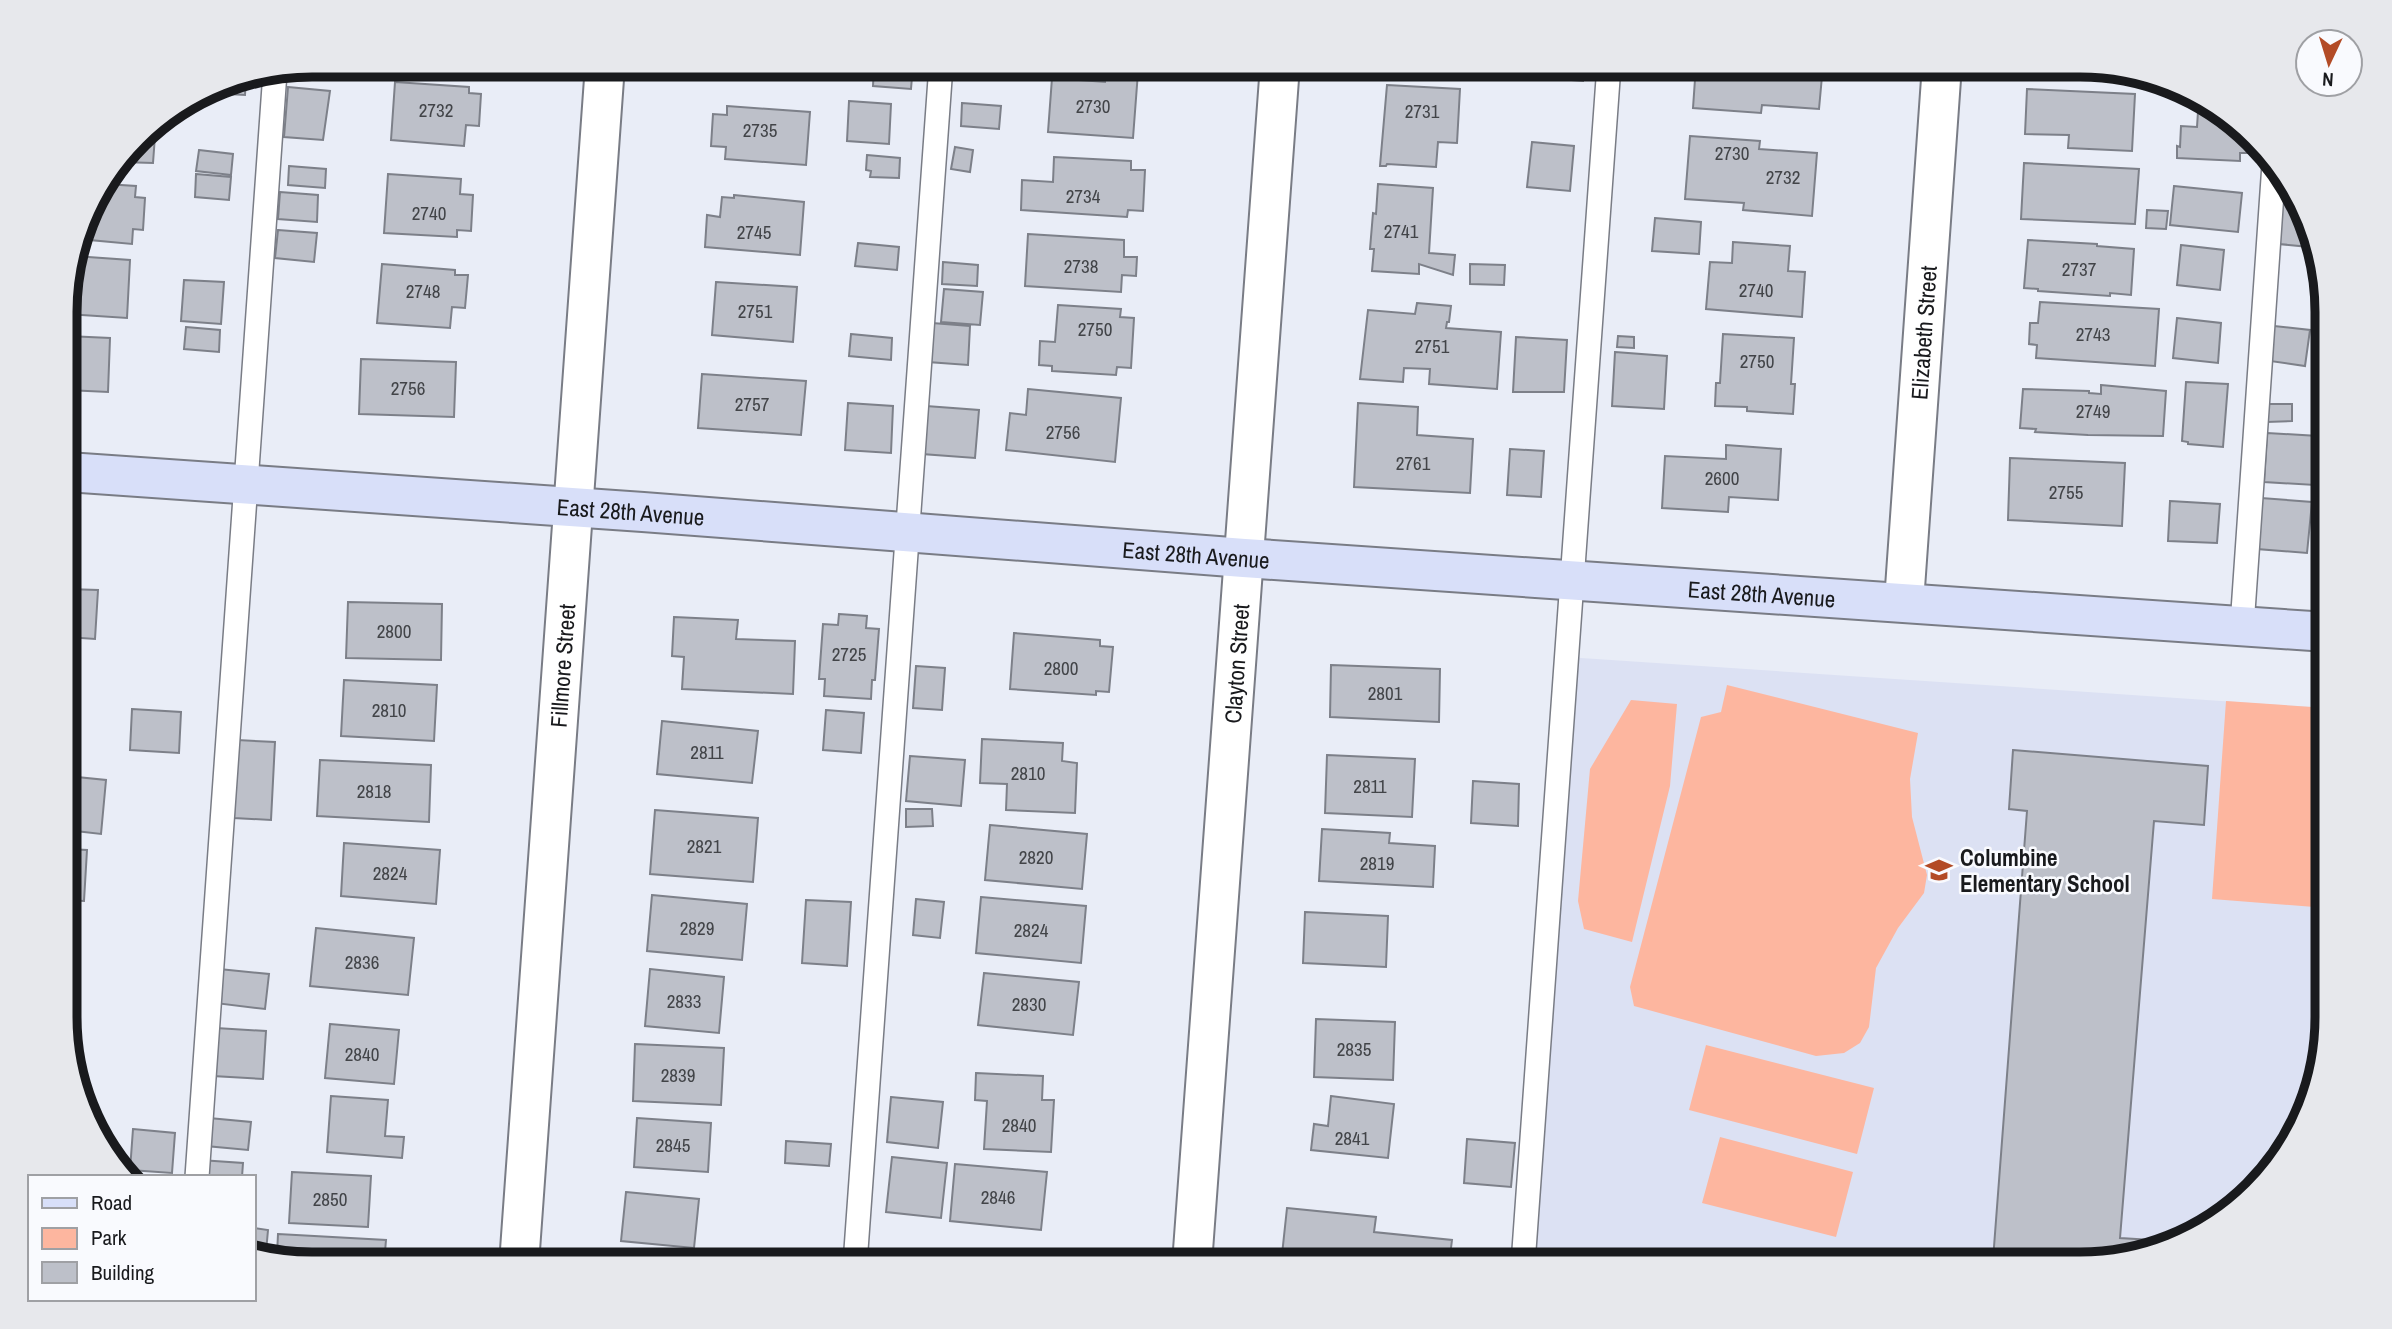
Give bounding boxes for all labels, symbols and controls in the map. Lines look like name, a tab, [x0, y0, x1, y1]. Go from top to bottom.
north arrow	[2294, 28, 2364, 98]
text: N	[2321, 67, 2334, 93]
house number: 2730	[1076, 93, 1110, 119]
house number: 2732	[419, 97, 453, 123]
house number: 2731	[1405, 98, 1440, 124]
house number: 2735	[743, 117, 778, 143]
house number: 2730	[1715, 140, 1749, 166]
house number: 2732	[1766, 164, 1800, 190]
house number: 2734	[1066, 183, 1101, 209]
house number: 2740	[412, 200, 446, 226]
house number: 2741	[1384, 218, 1419, 244]
house number: 2745	[737, 219, 772, 245]
house number: 2738	[1064, 253, 1098, 279]
house number: 2737	[2062, 256, 2097, 282]
street label: Elizabeth Street	[1903, 265, 1943, 401]
house number: 2740	[1739, 277, 1773, 303]
house number: 2748	[406, 278, 440, 304]
house number: 2751	[738, 298, 773, 324]
house number: 2750	[1078, 316, 1112, 342]
house number: 2743	[2076, 321, 2110, 347]
house number: 2751	[1415, 333, 1450, 359]
house number: 2750	[1740, 348, 1774, 374]
house number: 2756	[391, 375, 425, 401]
house number: 2757	[735, 391, 770, 417]
house number: 2749	[2076, 398, 2110, 424]
house number: 2756	[1046, 419, 1080, 445]
house number: 2761	[1396, 450, 1431, 476]
house number: 2600	[1705, 465, 1739, 491]
house number: 2755	[2049, 479, 2084, 505]
street label: East 28th Avenue	[556, 491, 705, 532]
street label: East 28th Avenue	[1121, 533, 1271, 575]
street label: East 28th Avenue	[1687, 573, 1836, 614]
street label: Fillmore Street	[542, 603, 582, 728]
street label: Clayton Street	[1216, 603, 1256, 724]
house number: 2800	[377, 618, 411, 644]
house number: 2725	[832, 641, 867, 667]
house number: 2800	[1044, 655, 1078, 681]
house number: 2801	[1368, 680, 1403, 706]
house number: 2810	[372, 697, 406, 723]
house number: 2811	[690, 739, 724, 765]
house number: 2810	[1011, 760, 1045, 786]
house number: 2811	[1353, 773, 1387, 799]
house number: 2818	[357, 778, 391, 804]
house number: 2821	[687, 833, 722, 859]
place label: Columbine Elementary School	[1960, 842, 2130, 899]
house number: 2820	[1019, 844, 1053, 870]
house number: 2819	[1360, 850, 1394, 876]
school or university icon: Columbine Elementary School	[1924, 855, 1954, 885]
house number: 2824	[373, 860, 408, 886]
house number: 2829	[680, 915, 714, 941]
house number: 2824	[1014, 917, 1049, 943]
house number: 2836	[345, 949, 379, 975]
house number: 2833	[667, 988, 701, 1014]
house number: 2830	[1012, 991, 1046, 1017]
house number: 2835	[1337, 1036, 1372, 1062]
house number: 2840	[345, 1041, 379, 1067]
house number: 2839	[661, 1062, 695, 1088]
house number: 2840	[1002, 1112, 1036, 1138]
house number: 2841	[1335, 1125, 1370, 1151]
house number: 2845	[656, 1132, 691, 1158]
legend	[28, 1175, 256, 1301]
house number: 2846	[981, 1184, 1015, 1210]
house number: 2850	[313, 1186, 347, 1212]
text: Road	[91, 1188, 132, 1217]
text: Park	[91, 1223, 127, 1252]
text: Building	[91, 1258, 155, 1287]

